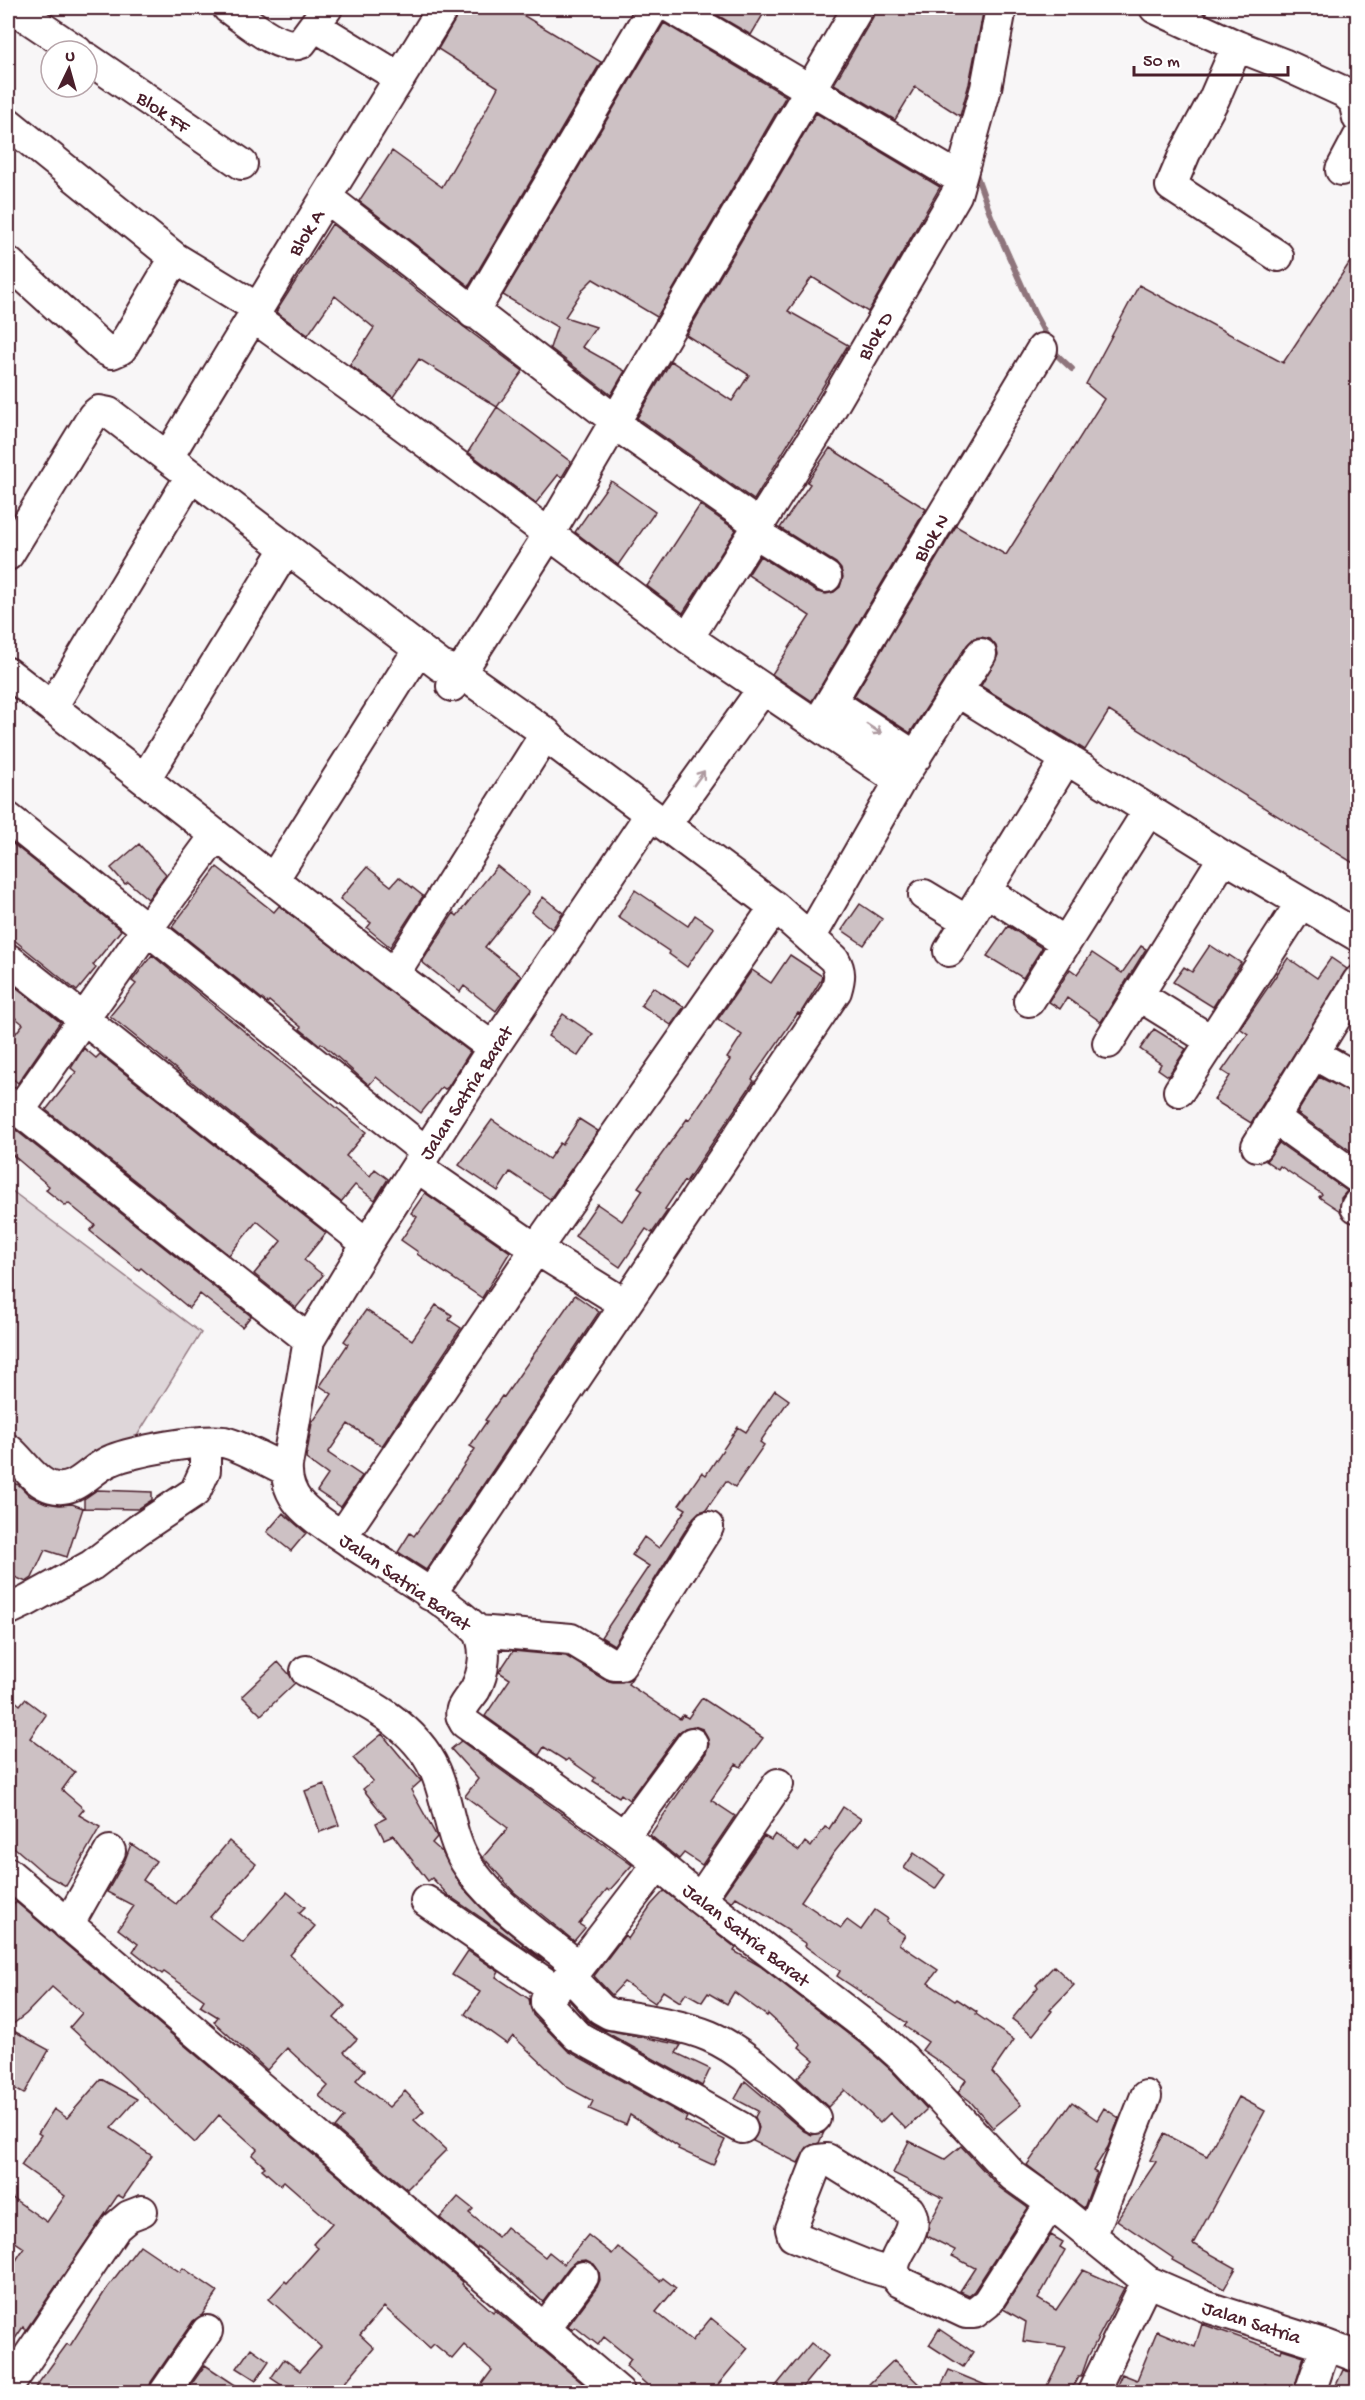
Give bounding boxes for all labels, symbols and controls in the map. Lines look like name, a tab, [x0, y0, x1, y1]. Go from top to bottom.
north arrow	[39, 39, 99, 99]
scale bar	[1134, 39, 1288, 77]
text: U	[65, 48, 76, 67]
text: 50 m	[1143, 52, 1180, 73]
street label: Blok FF	[130, 87, 194, 141]
street label: Blok A	[284, 205, 332, 262]
street label: Blok D	[854, 308, 900, 366]
street label: Blok N	[909, 511, 956, 568]
one-way arrow	[865, 723, 882, 735]
one-way arrow	[693, 770, 705, 786]
street label: Jalan Satria Barat	[416, 1021, 521, 1165]
street label: Jalan Satria Barat	[334, 1530, 476, 1639]
street label: Jalan Satria Barat	[677, 1880, 814, 1995]
street label: Jalan Satria	[1199, 2298, 1304, 2351]

